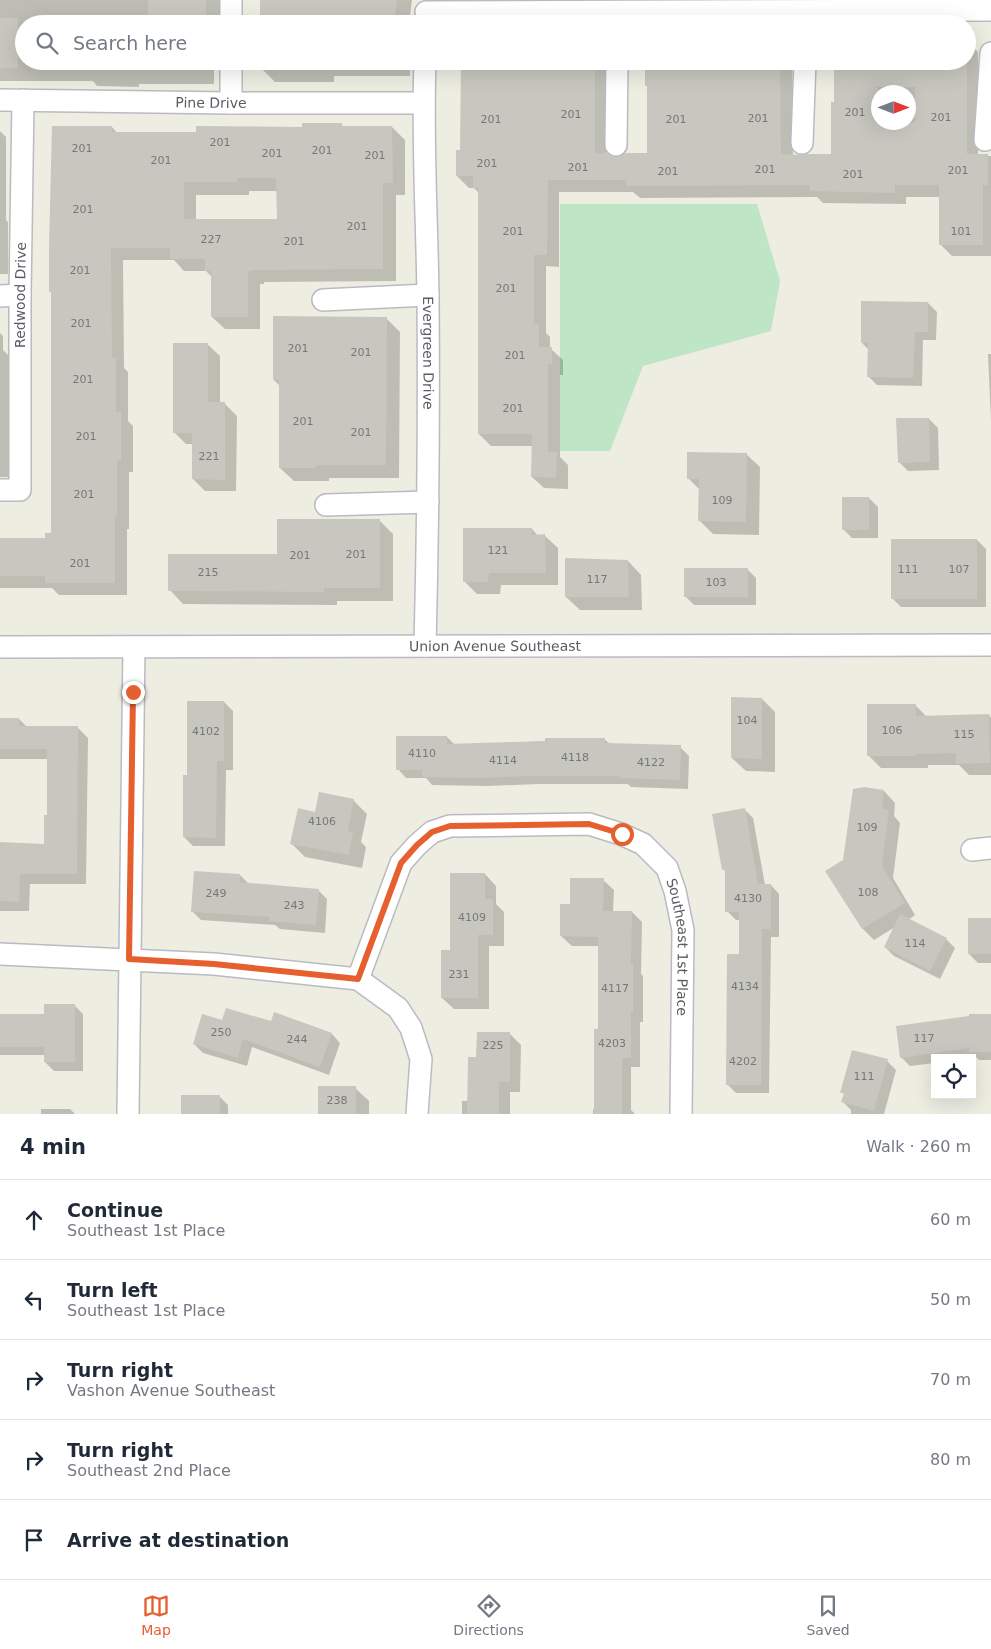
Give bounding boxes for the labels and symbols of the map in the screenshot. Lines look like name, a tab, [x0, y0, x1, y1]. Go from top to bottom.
north arrow	[871, 85, 916, 130]
street label: Pine Drive	[175, 94, 247, 111]
house number: 201	[845, 106, 866, 119]
house number: 201	[561, 108, 582, 121]
house number: 201	[931, 111, 952, 124]
house number: 201	[748, 112, 769, 125]
house number: 201	[481, 113, 502, 126]
house number: 201	[666, 113, 687, 126]
house number: 201	[210, 136, 231, 149]
house number: 201	[72, 142, 93, 155]
house number: 201	[312, 144, 333, 157]
house number: 201	[262, 147, 283, 160]
house number: 201	[365, 149, 386, 162]
house number: 201	[151, 154, 172, 167]
house number: 201	[477, 157, 498, 170]
house number: 201	[568, 161, 589, 174]
house number: 201	[755, 163, 776, 176]
house number: 201	[948, 164, 969, 177]
house number: 201	[658, 165, 679, 178]
house number: 201	[843, 168, 864, 181]
house number: 201	[73, 203, 94, 216]
house number: 201	[347, 220, 368, 233]
house number: 201	[503, 225, 524, 238]
house number: 101	[951, 225, 972, 238]
house number: 227	[201, 233, 222, 246]
house number: 201	[284, 235, 305, 248]
street label: Redwood Drive	[12, 242, 29, 348]
house number: 201	[70, 264, 91, 277]
house number: 201	[496, 282, 517, 295]
street label: Evergreen Drive	[420, 296, 436, 410]
house number: 201	[71, 317, 92, 330]
house number: 201	[288, 342, 309, 355]
house number: 201	[351, 346, 372, 359]
house number: 201	[505, 349, 526, 362]
house number: 201	[73, 373, 94, 386]
house number: 201	[503, 402, 524, 415]
house number: 201	[293, 415, 314, 428]
house number: 201	[351, 426, 372, 439]
house number: 201	[76, 430, 97, 443]
house number: 221	[199, 450, 220, 463]
house number: 201	[74, 488, 95, 501]
house number: 109	[712, 494, 733, 507]
house number: 121	[488, 544, 509, 557]
house number: 201	[346, 548, 367, 561]
house number: 201	[290, 549, 311, 562]
house number: 201	[70, 557, 91, 570]
house number: 111	[898, 563, 919, 576]
house number: 107	[949, 563, 970, 576]
house number: 215	[198, 566, 219, 579]
house number: 117	[587, 573, 608, 586]
house number: 103	[706, 576, 727, 589]
street label: Union Avenue Southeast	[409, 638, 582, 654]
route end	[122, 681, 145, 704]
house number: 104	[737, 714, 758, 727]
house number: 106	[882, 724, 903, 737]
house number: 4102	[192, 725, 220, 738]
house number: 115	[954, 728, 975, 741]
house number: 4110	[408, 747, 436, 760]
house number: 4118	[561, 751, 589, 764]
house number: 4114	[489, 754, 517, 767]
house number: 4122	[637, 756, 665, 769]
house number: 4106	[308, 815, 336, 828]
house number: 109	[857, 821, 878, 834]
route start	[611, 823, 634, 846]
street label: Southeast 1st Place	[663, 876, 691, 1016]
house number: 108	[858, 886, 879, 899]
house number: 249	[206, 887, 227, 900]
house number: 4130	[734, 892, 762, 905]
house number: 243	[284, 899, 305, 912]
house number: 4109	[458, 911, 486, 924]
house number: 114	[905, 937, 926, 950]
house number: 231	[449, 968, 470, 981]
house number: 4134	[731, 980, 759, 993]
house number: 4117	[601, 982, 629, 995]
house number: 250	[211, 1026, 232, 1039]
house number: 117	[914, 1032, 935, 1045]
house number: 244	[287, 1033, 308, 1046]
house number: 4203	[598, 1037, 626, 1050]
house number: 225	[483, 1039, 504, 1052]
house number: 4202	[729, 1055, 757, 1068]
house number: 111	[854, 1070, 875, 1083]
house number: 238	[327, 1094, 348, 1107]

